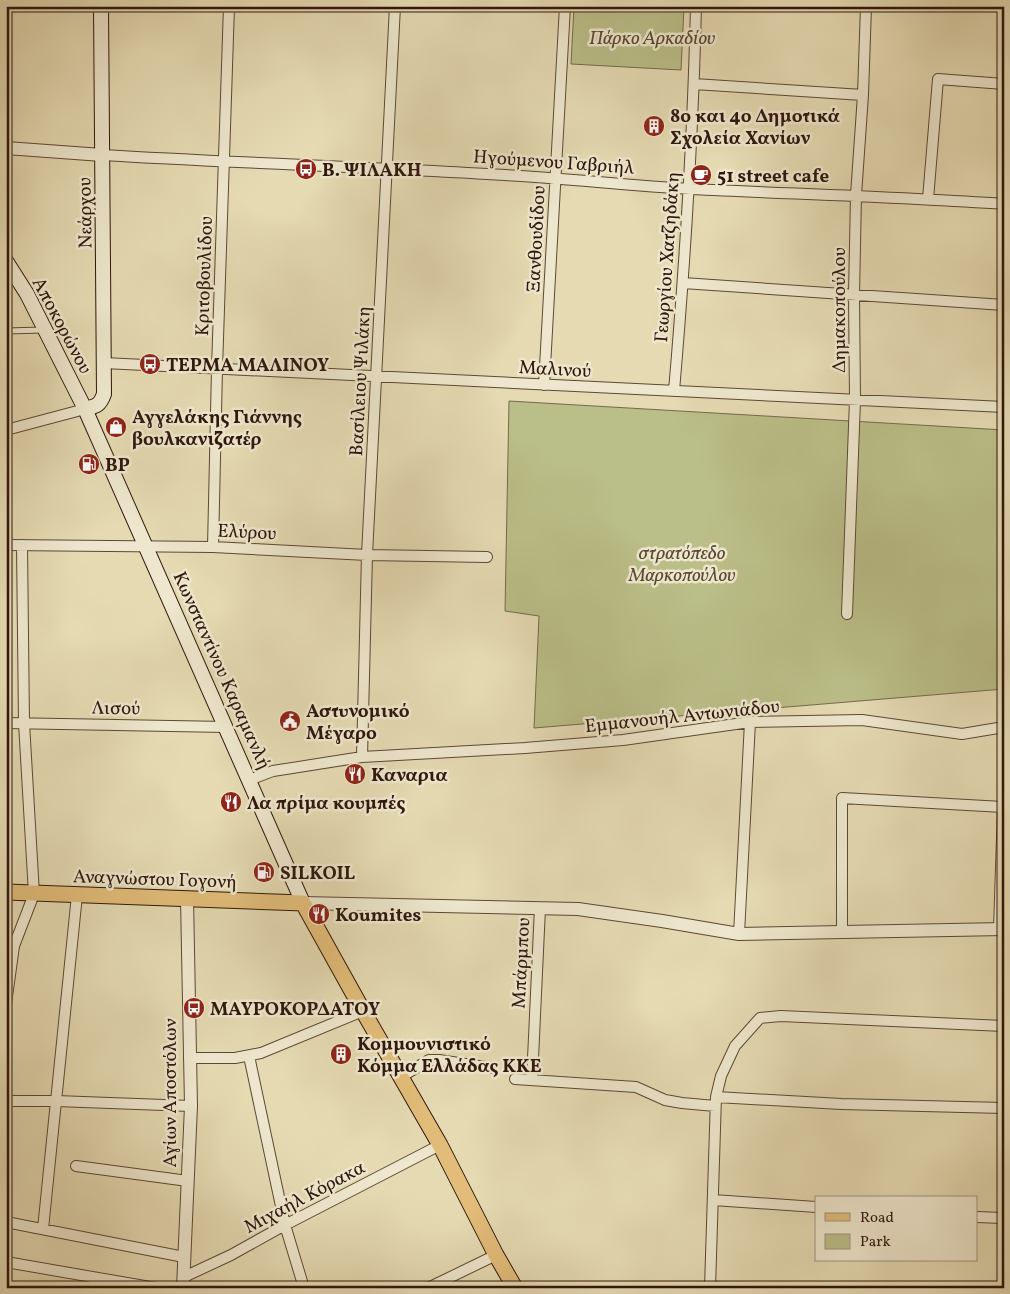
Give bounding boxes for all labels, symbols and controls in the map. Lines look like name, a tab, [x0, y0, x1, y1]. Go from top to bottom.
park label: Πάρκο Αρκαδίου	[589, 26, 715, 52]
place label: 8ο και 4ο Δημοτικά Σχολεία Χανίων	[670, 104, 841, 152]
building icon: 8ο και 4ο Δημοτικά Σχολεία Χανίων	[642, 114, 666, 138]
street label: Ηγούμενου Γαβριήλ	[472, 144, 636, 182]
bus stop icon: Β. ΨΙΛΑΚΗ	[294, 157, 318, 181]
place label: Β. ΨΙΛΑΚΗ	[322, 158, 422, 184]
cafe icon: 51 street cafe	[689, 163, 713, 187]
place label: 51 street cafe	[717, 164, 829, 190]
street label: Γεωργίου Χατζηδάκη	[649, 171, 687, 343]
street label: Νεάρχου	[72, 177, 100, 249]
street label: Ξανθουδίδου	[521, 185, 553, 293]
street label: Κριτοβουλίδου	[190, 216, 220, 336]
street label: Δημακοπούλου	[827, 247, 853, 373]
street label: Αποκορώνου	[25, 273, 98, 379]
street label: Βασίλειου Ψιλάκη	[344, 305, 378, 457]
bus stop icon: ΤΕΡΜΑ ΜΑΛΙΝΟΥ	[138, 352, 162, 376]
place label: ΤΕΡΜΑ ΜΑΛΙΝΟΥ	[166, 353, 329, 379]
street label: Μαλινού	[518, 355, 592, 385]
place label: Αγγελάκης Γιάννης βουλκανιζατέρ	[132, 405, 302, 453]
shop icon: Αγγελάκης Γιάννης βουλκανιζατέρ	[104, 415, 128, 439]
fuel station icon: BP	[77, 452, 101, 476]
place label: BP	[105, 453, 130, 479]
street label: Ελύρου	[217, 518, 277, 548]
park label: στρατόπεδο Μαρκοπούλου	[628, 541, 735, 589]
street label: Κωνσταντίνου Καραμανλή	[166, 568, 277, 774]
street label: Εμμανουήλ Αντωνιάδου	[584, 694, 781, 740]
street label: Λισού	[91, 696, 141, 722]
place label: Αστυνομικό Μέγαρο	[306, 699, 410, 747]
public building icon: Αστυνομικό Μέγαρο	[278, 709, 302, 733]
restaurant icon: Καναρια	[343, 762, 367, 786]
place label: Καναρια	[371, 763, 448, 789]
restaurant icon: Λα πρίμα κουμπές	[219, 790, 243, 814]
place label: Λα πρίμα κουμπές	[247, 791, 405, 817]
fuel station icon: SILKOIL	[252, 860, 276, 884]
place label: SILKOIL	[280, 861, 356, 887]
street label: Αναγνώστου Γογονή	[72, 864, 237, 896]
restaurant icon: Koumites	[307, 902, 331, 926]
place label: Koumites	[335, 903, 421, 929]
street label: Μπάρμπου	[507, 917, 537, 1009]
bus stop icon: ΜΑΥΡΟΚΟΡΔΑΤΟΥ	[182, 996, 206, 1020]
place label: ΜΑΥΡΟΚΟΡΔΑΤΟΥ	[210, 997, 380, 1023]
street label: Αγίων Αποστόλων	[158, 1018, 184, 1168]
place label: Κομμουνιστικό Κόμμα Ελλάδας ΚΚΕ	[357, 1032, 542, 1080]
building icon: Κομμουνιστικό Κόμμα Ελλάδας ΚΚΕ	[329, 1042, 353, 1066]
street label: Μιχαήλ Κόρακα	[240, 1155, 371, 1241]
legend	[815, 1196, 978, 1262]
text: Road	[860, 1208, 894, 1229]
text: Park	[860, 1232, 891, 1253]

